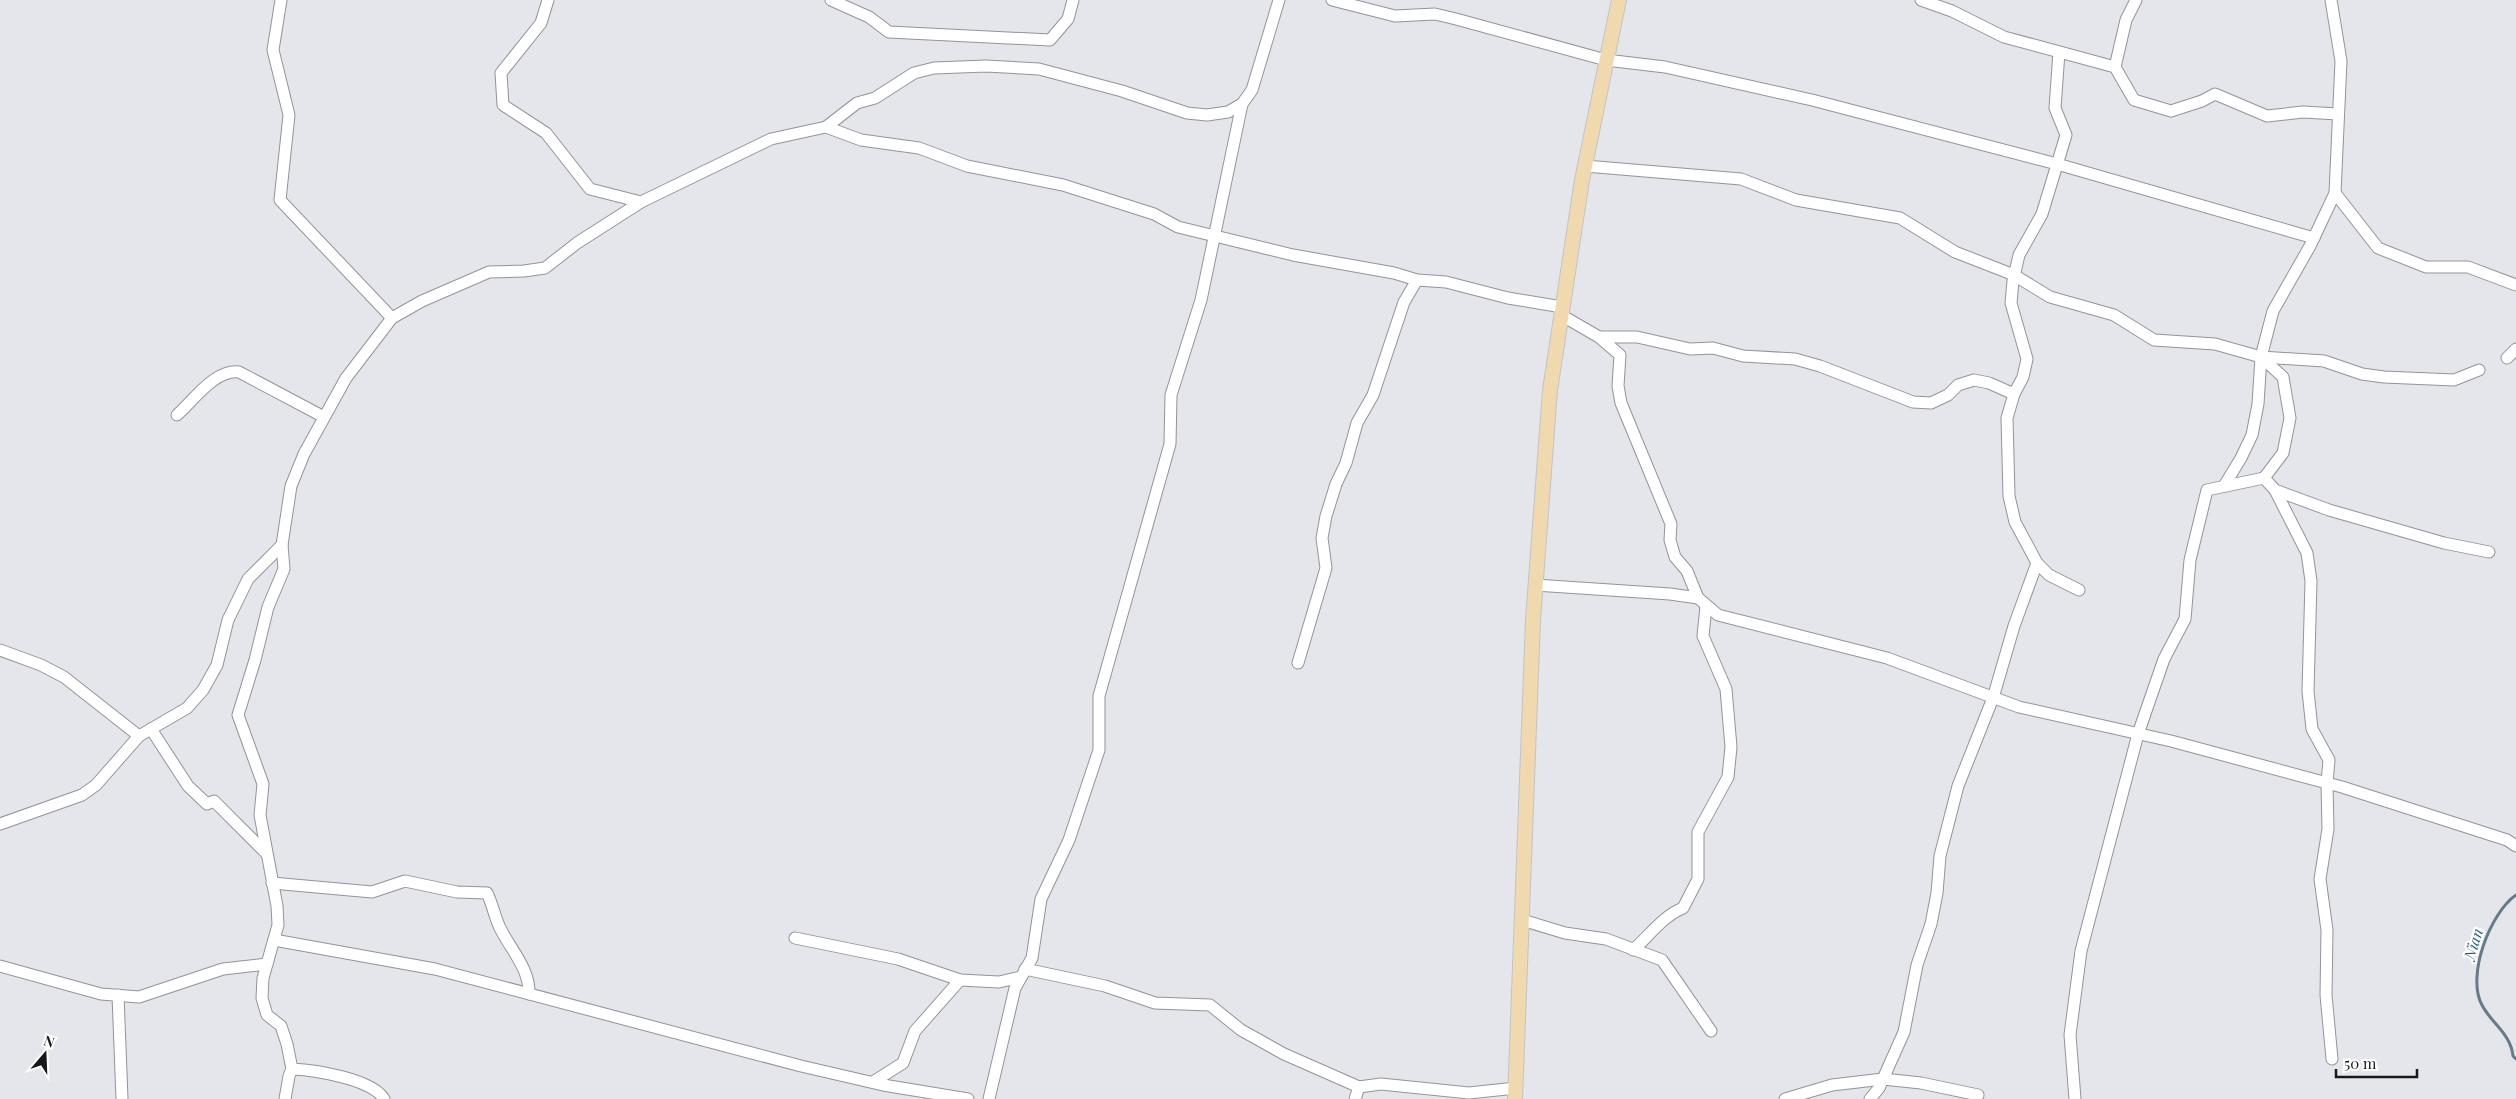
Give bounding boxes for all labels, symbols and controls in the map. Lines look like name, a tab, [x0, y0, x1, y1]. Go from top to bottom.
water label: Nian	[2458, 926, 2487, 964]
north arrow	[20, 1029, 70, 1079]
text: N	[42, 1031, 57, 1052]
scale bar	[2336, 1046, 2417, 1078]
text: 50 m	[2344, 1053, 2377, 1073]

